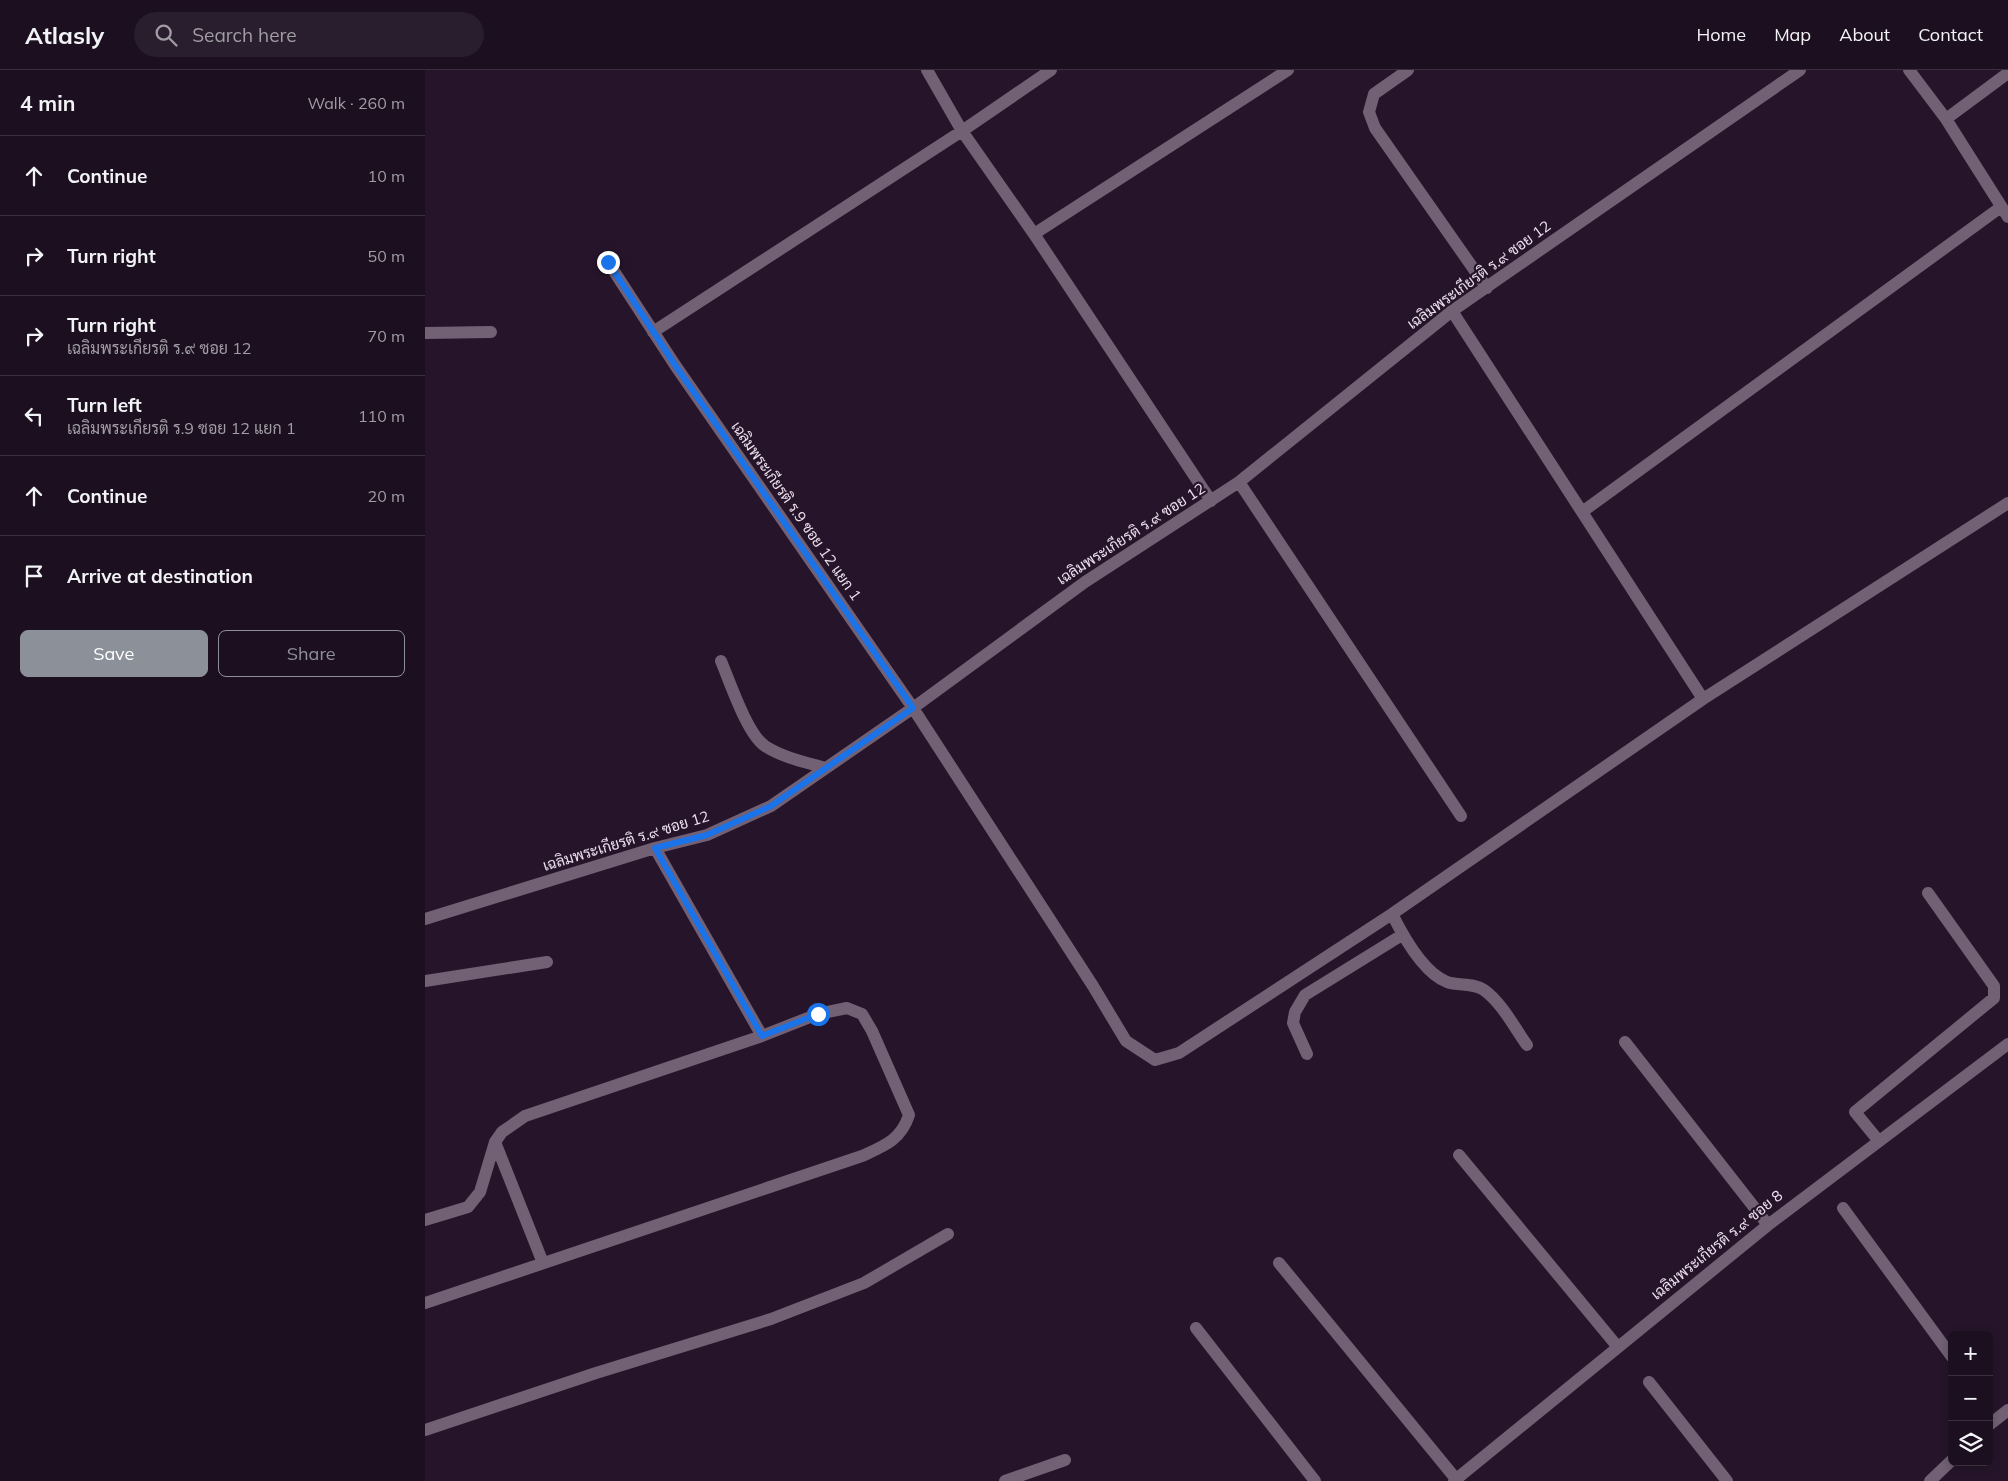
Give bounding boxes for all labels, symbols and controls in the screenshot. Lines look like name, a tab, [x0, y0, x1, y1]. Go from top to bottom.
search box	[134, 12, 484, 57]
text: Atlasly	[25, 20, 104, 50]
icon: search	[152, 21, 180, 49]
text: Search here	[192, 23, 297, 47]
text: Home	[1696, 23, 1746, 46]
text: Map	[1774, 23, 1811, 46]
text: About	[1839, 23, 1890, 46]
text: Contact	[1918, 23, 1983, 46]
text: 4 min	[20, 90, 75, 116]
text: Walk · 260 m	[307, 93, 405, 113]
icon: ahead	[20, 162, 48, 190]
text: Continue	[67, 164, 147, 188]
text: 10 m	[368, 166, 405, 186]
street label: เฉลิมพระเกียรติ ร.๙ ซอย 12	[1403, 216, 1554, 333]
icon: right	[20, 242, 48, 270]
text: Turn right	[67, 244, 156, 268]
text: 50 m	[368, 246, 405, 266]
route end	[597, 251, 620, 274]
text: Turn right	[67, 313, 156, 337]
icon: right	[20, 322, 48, 350]
text: 70 m	[368, 326, 405, 346]
text: เฉลิมพระเกียรติ ร.๙ ซอย 12	[67, 338, 251, 358]
text: Turn left	[67, 393, 142, 417]
icon: left	[20, 402, 48, 430]
text: 110 m	[358, 406, 405, 426]
text: เฉลิมพระเกียรติ ร.9 ซอย 12 แยก 1	[67, 418, 295, 438]
street label: เฉลิมพระเกียรติ ร.9 ซอย 12 แยก 1	[727, 418, 866, 604]
street label: เฉลิมพระเกียรติ ร.๙ ซอย 12	[1053, 479, 1208, 589]
icon: ahead	[20, 482, 48, 510]
text: Continue	[67, 484, 147, 508]
text: 20 m	[368, 486, 405, 506]
icon: arrive	[20, 562, 48, 590]
text: Arrive at destination	[67, 564, 253, 588]
button: Save	[20, 630, 208, 677]
button: Share	[218, 630, 405, 677]
street label: เฉลิมพระเกียรติ ร.๙ ซอย 12	[540, 806, 711, 875]
route start	[807, 1003, 830, 1026]
street label: เฉลิมพระเกียรติ ร.๙ ซอย 8	[1647, 1186, 1786, 1304]
map controls	[1948, 1331, 1993, 1466]
button: +	[1948, 1331, 1993, 1376]
button: −	[1948, 1376, 1993, 1421]
button: layers	[1948, 1421, 1993, 1466]

